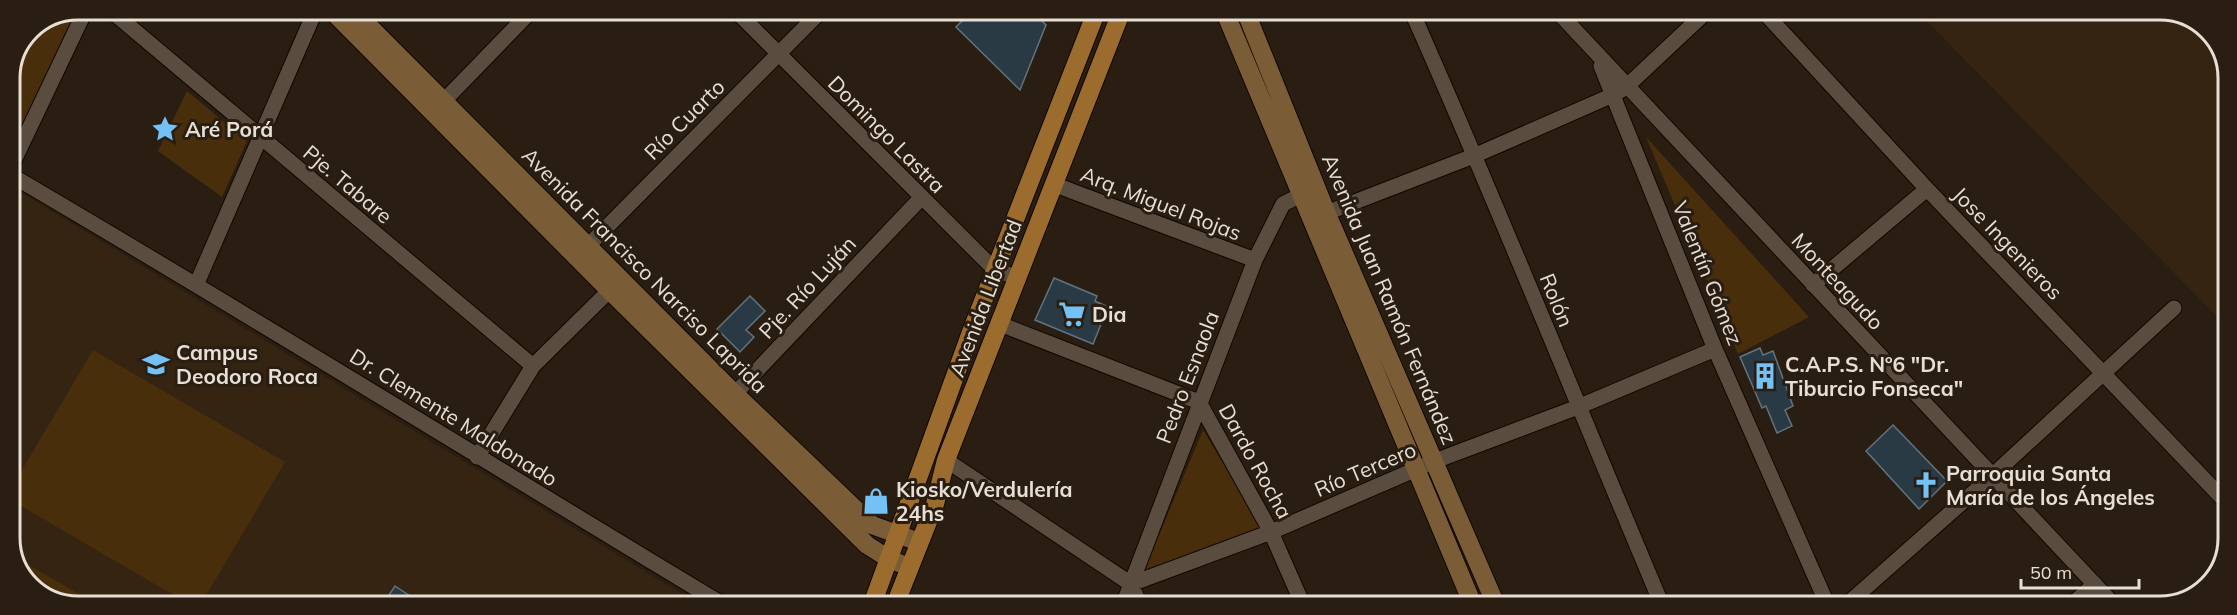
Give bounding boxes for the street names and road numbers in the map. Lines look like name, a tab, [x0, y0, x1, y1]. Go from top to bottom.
street label: Domingo Lastra	[823, 70, 951, 198]
street label: Río Cuarto	[638, 73, 730, 165]
street label: Pje. Tabare	[298, 139, 398, 229]
street label: Avenida Francisco Narciso Laprida	[517, 142, 773, 398]
street label: Avenida Juan Ramón Fernández	[1317, 150, 1463, 448]
street label: Arq. Miguel Rojas	[1077, 160, 1245, 246]
street label: Jose Ingenieros	[1948, 181, 2068, 305]
street label: Valentín Gómez	[1667, 197, 1749, 349]
street label: Avenida Libertad	[943, 216, 1027, 380]
street label: Monteagudo	[1787, 227, 1889, 335]
street label: Pje. Río Luján	[753, 230, 861, 344]
street label: Rolón	[1535, 269, 1579, 331]
street label: Pedro Esnaola	[1150, 307, 1224, 447]
street label: Dr. Clemente Maldonado	[345, 342, 563, 492]
street label: Dardo Rocha	[1214, 399, 1298, 523]
street label: Río Tercero	[1310, 436, 1420, 502]

